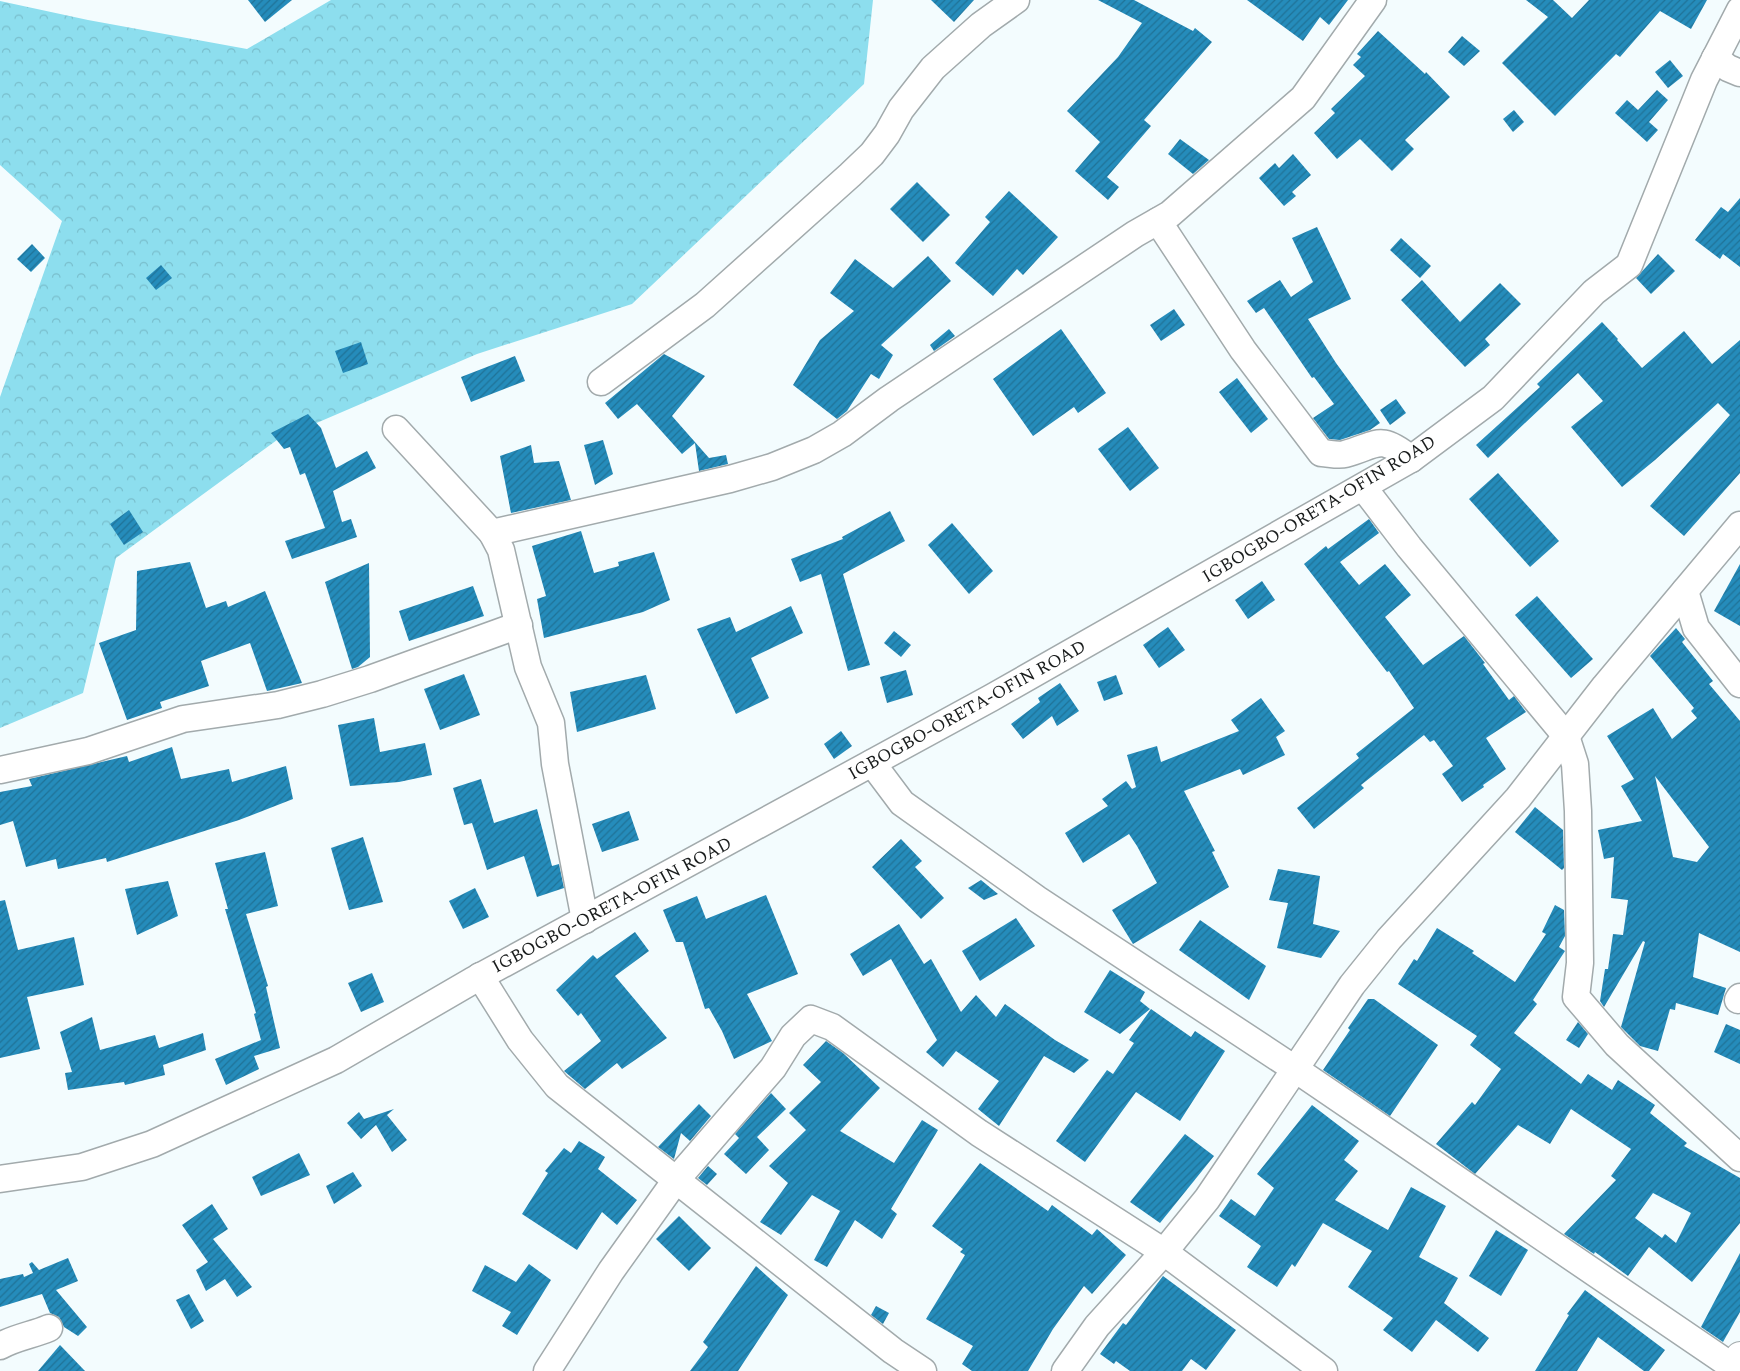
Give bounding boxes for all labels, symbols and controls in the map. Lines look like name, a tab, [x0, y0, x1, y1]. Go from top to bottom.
street label: IGBOGBO-ORETA-OFIN ROAD	[1197, 428, 1441, 590]
street label: IGBOGBO-ORETA-OFIN ROAD	[843, 633, 1091, 787]
street label: IGBOGBO-ORETA-OFIN ROAD	[487, 830, 737, 980]

